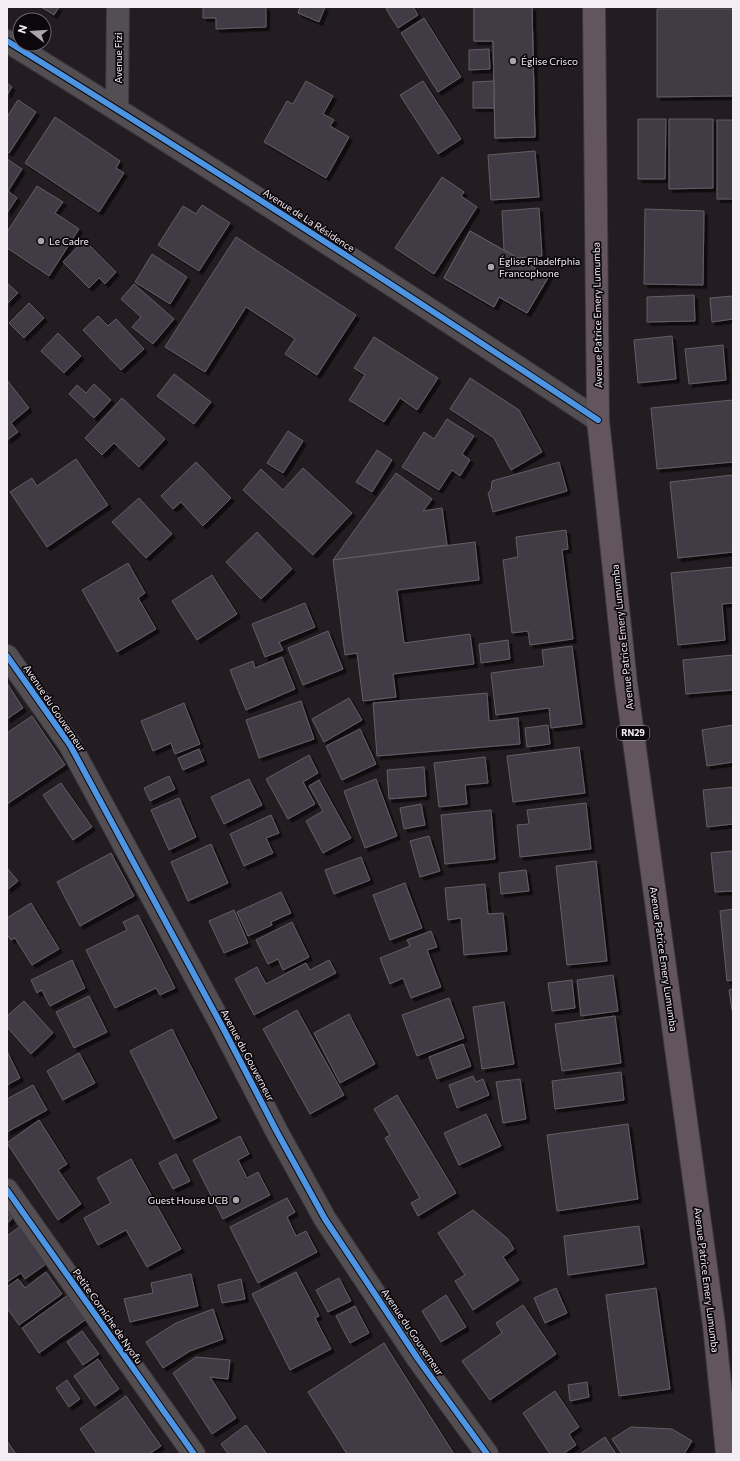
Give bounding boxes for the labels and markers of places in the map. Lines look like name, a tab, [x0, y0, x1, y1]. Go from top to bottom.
place label: Église Crisco	[521, 55, 578, 67]
marker: Église Crisco	[508, 56, 518, 66]
place label: Le Cadre	[49, 235, 89, 247]
marker: Le Cadre	[36, 236, 46, 246]
place label: Église Filadelfphia Francophone	[499, 255, 580, 279]
marker: Église Filadelfphia Francophone	[486, 262, 496, 272]
place label: Guest House UCB	[148, 1194, 229, 1206]
marker: Guest House UCB	[231, 1195, 241, 1205]

